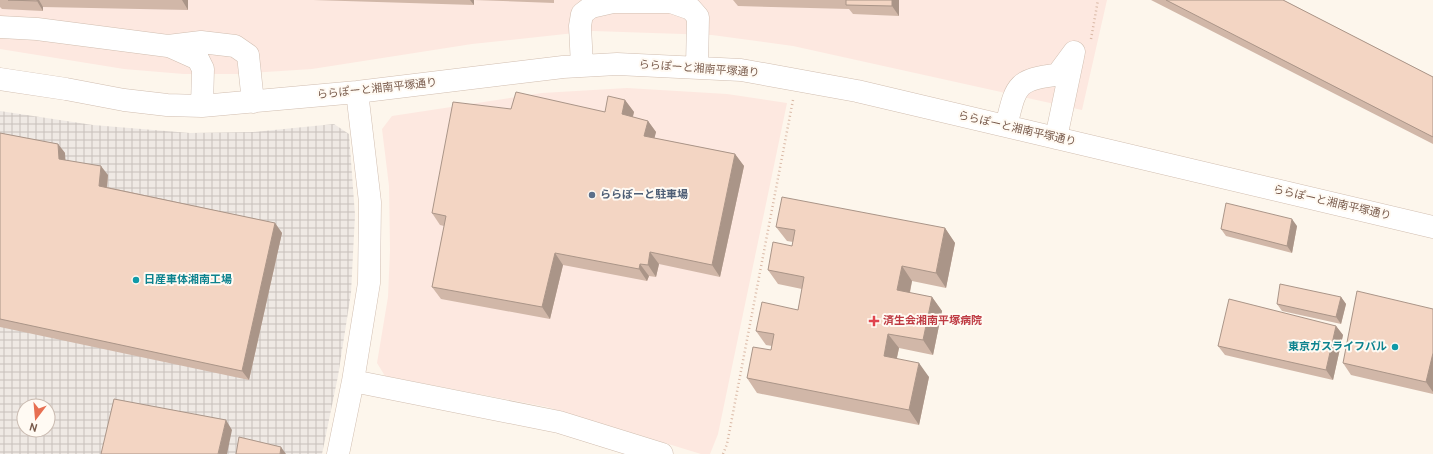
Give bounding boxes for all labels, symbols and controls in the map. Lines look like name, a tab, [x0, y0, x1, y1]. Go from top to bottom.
street label: ららぽーと湘南平塚通り	[638, 58, 760, 80]
street label: ららぽーと湘南平塚通り	[316, 76, 438, 102]
street label: ららぽーと湘南平塚通り	[956, 109, 1078, 149]
street label: ららぽーと湘南平塚通り	[1271, 183, 1393, 223]
place label: ららぽーと駐車場	[600, 188, 688, 202]
marker: ららぽーと駐車場	[587, 190, 597, 200]
place label: 日産車体湘南工場	[144, 273, 232, 287]
marker: 日産車体湘南工場	[131, 275, 141, 285]
place label: 済生会湘南平塚病院	[883, 314, 982, 328]
marker: 済生会湘南平塚病院	[868, 315, 880, 327]
place label: 東京ガスライフバル	[1288, 340, 1387, 354]
marker: 東京ガスライフバル	[1390, 342, 1400, 352]
north arrow	[16, 398, 56, 438]
text: N	[28, 419, 39, 434]

